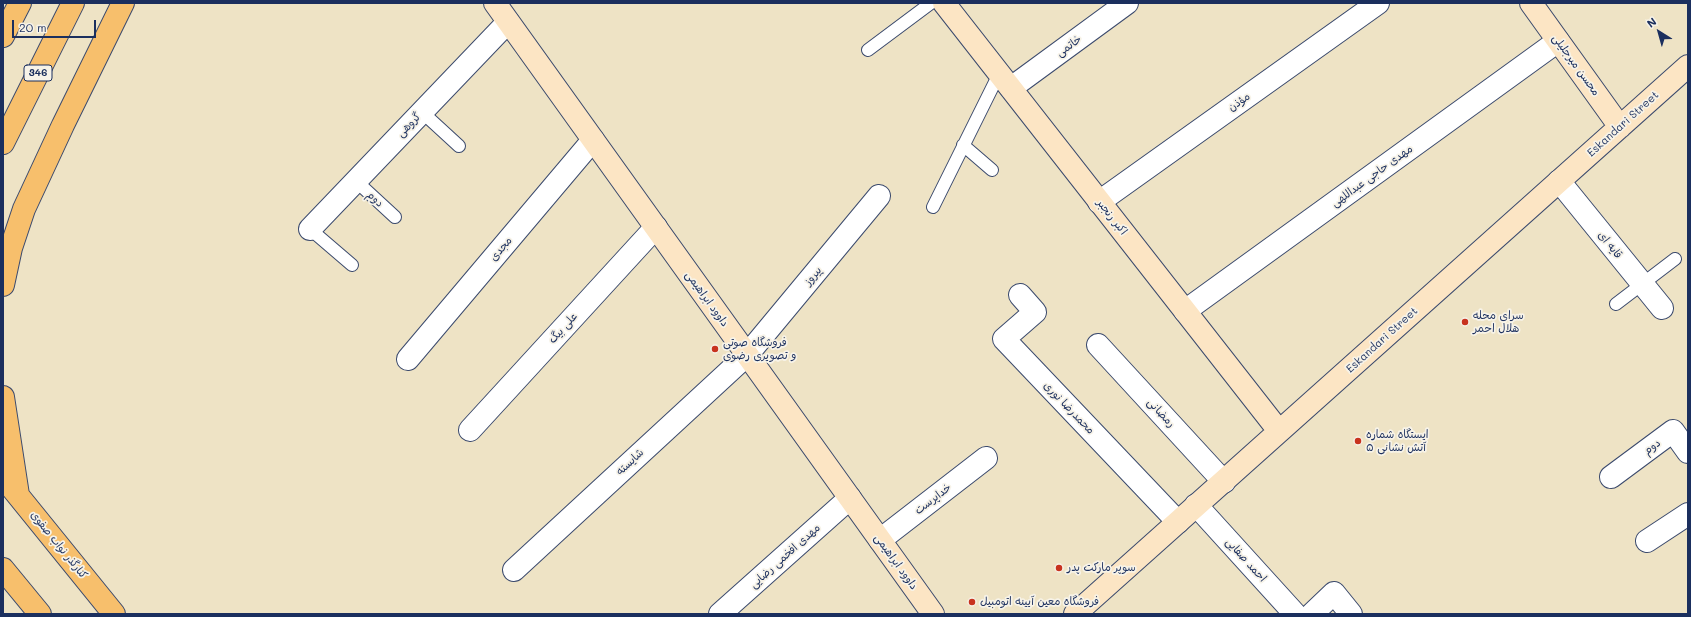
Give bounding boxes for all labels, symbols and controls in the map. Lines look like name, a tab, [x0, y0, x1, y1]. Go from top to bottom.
scale bar	[14, 12, 98, 38]
north arrow	[1639, 12, 1679, 52]
text: N	[1644, 14, 1659, 31]
text: 20 m	[19, 19, 47, 35]
street label: خاتمی	[1054, 32, 1084, 60]
street label: محسن میرجلیلی	[1549, 32, 1603, 98]
road number: 346	[24, 65, 52, 81]
street label: Eskandari Street	[1585, 88, 1661, 160]
street label: مؤذن	[1225, 90, 1253, 114]
street label: گروهی	[394, 110, 424, 140]
street label: مهدی حاجی عبداللهی	[1329, 142, 1415, 210]
street label: دوم	[364, 188, 386, 210]
street label: اکبر رنجبر	[1094, 196, 1130, 238]
street label: قایه ای	[1595, 229, 1625, 261]
street label: مجدی	[487, 234, 515, 264]
street label: پیروز	[801, 264, 825, 288]
street label: داوود ابراهیمی	[682, 269, 732, 329]
street label: Eskandari Street	[1344, 304, 1420, 376]
place label: سرای محله هلال احمر	[1473, 309, 1524, 335]
street label: علی بیگ	[546, 310, 580, 346]
marker: سرای محله هلال احمر	[1460, 317, 1470, 327]
place label: فروشگاه صوتی و تصویری رضوی	[723, 336, 796, 362]
marker: فروشگاه صوتی و تصویری رضوی	[710, 344, 720, 354]
street label: محمدرضا نوری	[1041, 379, 1097, 437]
street label: رمضانی	[1144, 396, 1178, 430]
place label: ایستگاه شماره ۵ آتش نشانی	[1366, 428, 1429, 454]
marker: ایستگاه شماره ۵ آتش نشانی	[1353, 436, 1363, 446]
street label: دوم	[1641, 436, 1663, 458]
street label: شایسته	[613, 446, 647, 478]
street label: خداپرست	[912, 481, 954, 517]
street label: کنارگذر نواب صفوی	[28, 509, 90, 581]
street label: مهدی افخمی رضایی	[747, 521, 823, 591]
street label: داوود ابراهیمی	[871, 532, 921, 592]
street label: احمد صفایی	[1223, 535, 1269, 585]
place label: سوپر مارکت پدر	[1067, 561, 1136, 575]
marker: سوپر مارکت پدر	[1054, 563, 1064, 573]
place label: فروشگاه معین آیینه اتومبیل	[980, 595, 1099, 609]
marker: فروشگاه معین آیینه اتومبیل	[967, 597, 977, 607]

